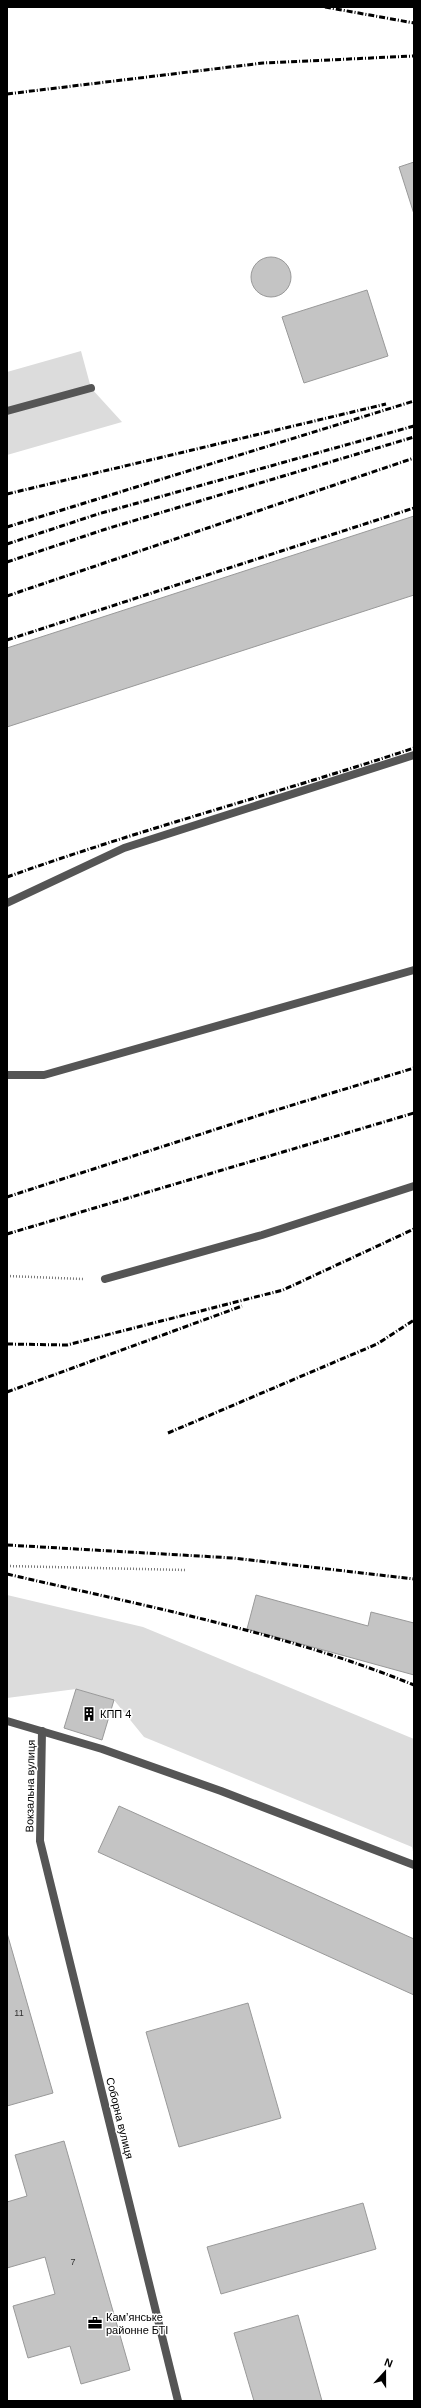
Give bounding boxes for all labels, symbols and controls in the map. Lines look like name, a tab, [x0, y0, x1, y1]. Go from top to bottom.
building icon: КПП 4	[81, 1706, 97, 1722]
place label: КПП 4	[100, 1708, 131, 1720]
street label: Вокзальна вулиця	[23, 1740, 37, 1832]
house number: 11	[14, 2008, 24, 2018]
street label: Соборна вулиця	[104, 2076, 136, 2160]
house number: 7	[70, 2257, 76, 2267]
place label: Камʼянське районне БТІ	[106, 2311, 168, 2336]
office icon: Камʼянське районне БТІ	[87, 2315, 103, 2331]
north arrow	[365, 2352, 405, 2392]
text: N	[383, 2356, 394, 2370]

